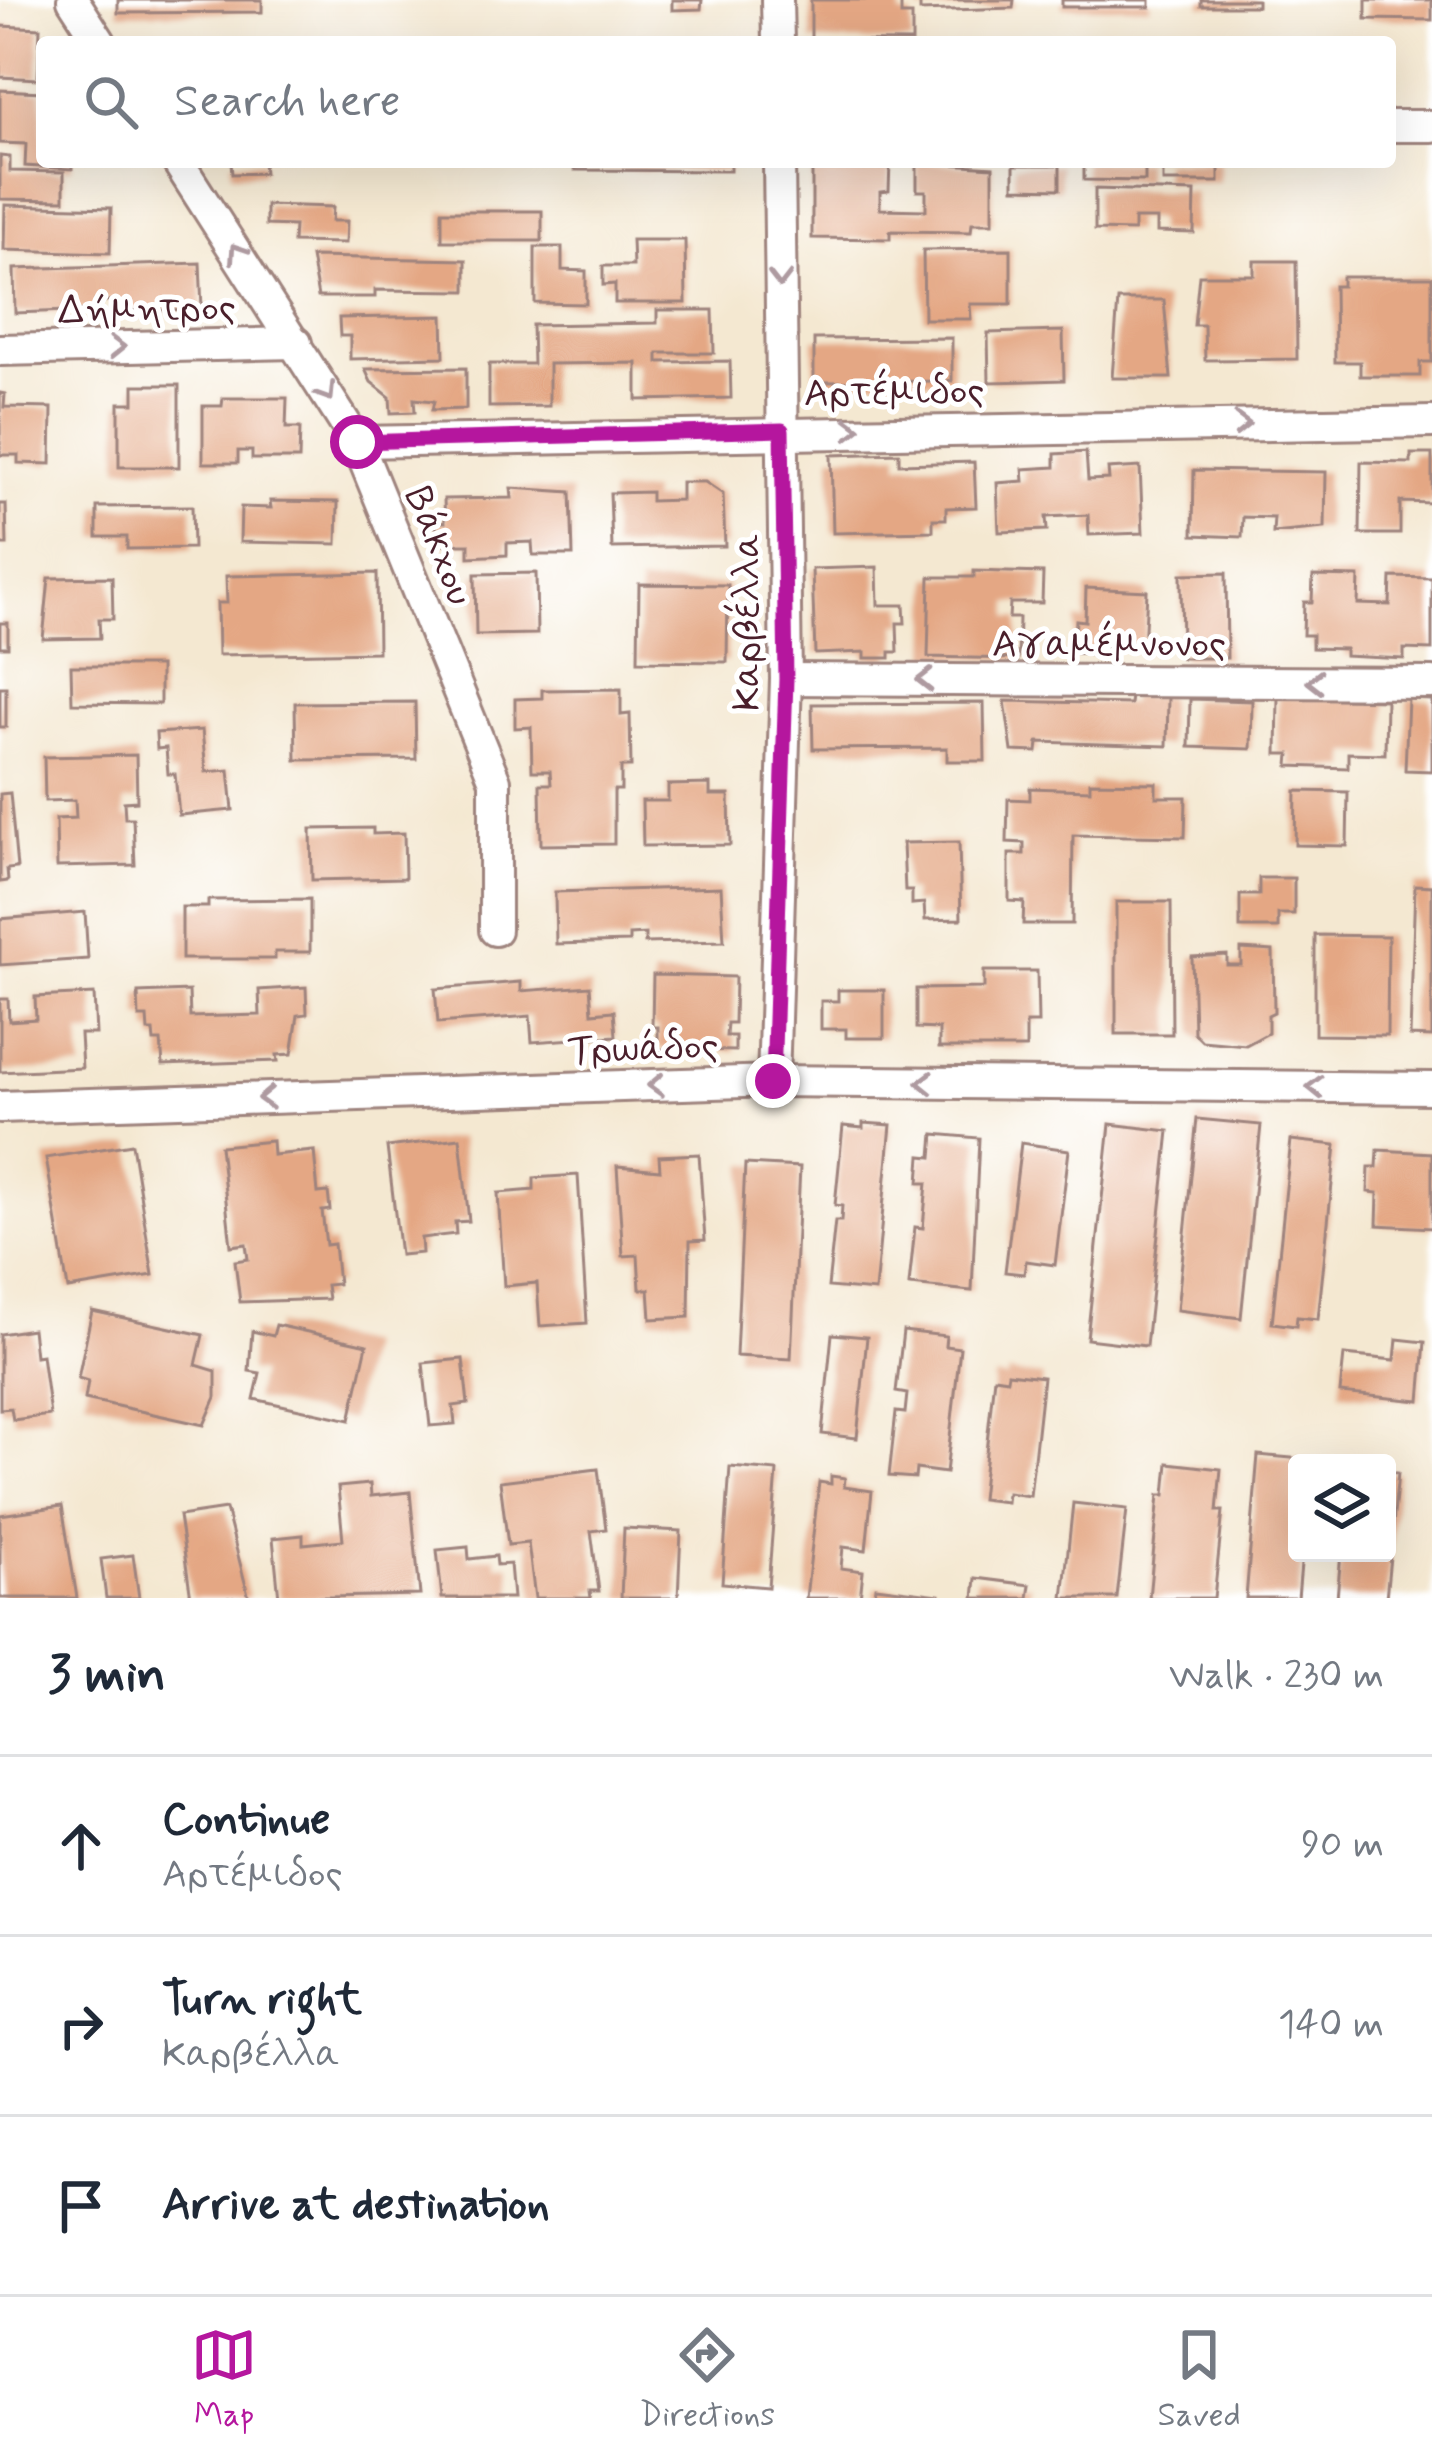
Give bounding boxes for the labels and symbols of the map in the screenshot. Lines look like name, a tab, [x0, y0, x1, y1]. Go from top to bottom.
one-way arrow	[230, 244, 252, 266]
one-way arrow	[767, 270, 793, 289]
street label: Δήμητρος	[58, 283, 236, 338]
one-way arrow	[108, 335, 127, 361]
street label: Αρτέμιδος	[803, 366, 985, 421]
one-way arrow	[313, 380, 335, 402]
one-way arrow	[1233, 412, 1252, 438]
route start	[330, 415, 384, 469]
one-way arrow	[843, 417, 862, 443]
street label: Βάκχου	[391, 480, 485, 613]
street label: Καρβέλλα	[723, 533, 774, 711]
street label: Αγαμέμνονος	[992, 620, 1226, 671]
one-way arrow	[915, 667, 933, 693]
one-way arrow	[1305, 669, 1323, 695]
street label: Τρωάδος	[567, 1021, 719, 1078]
route end	[746, 1054, 800, 1108]
one-way arrow	[915, 1070, 934, 1096]
one-way arrow	[646, 1072, 665, 1098]
one-way arrow	[1305, 1074, 1323, 1100]
one-way arrow	[256, 1085, 275, 1111]

